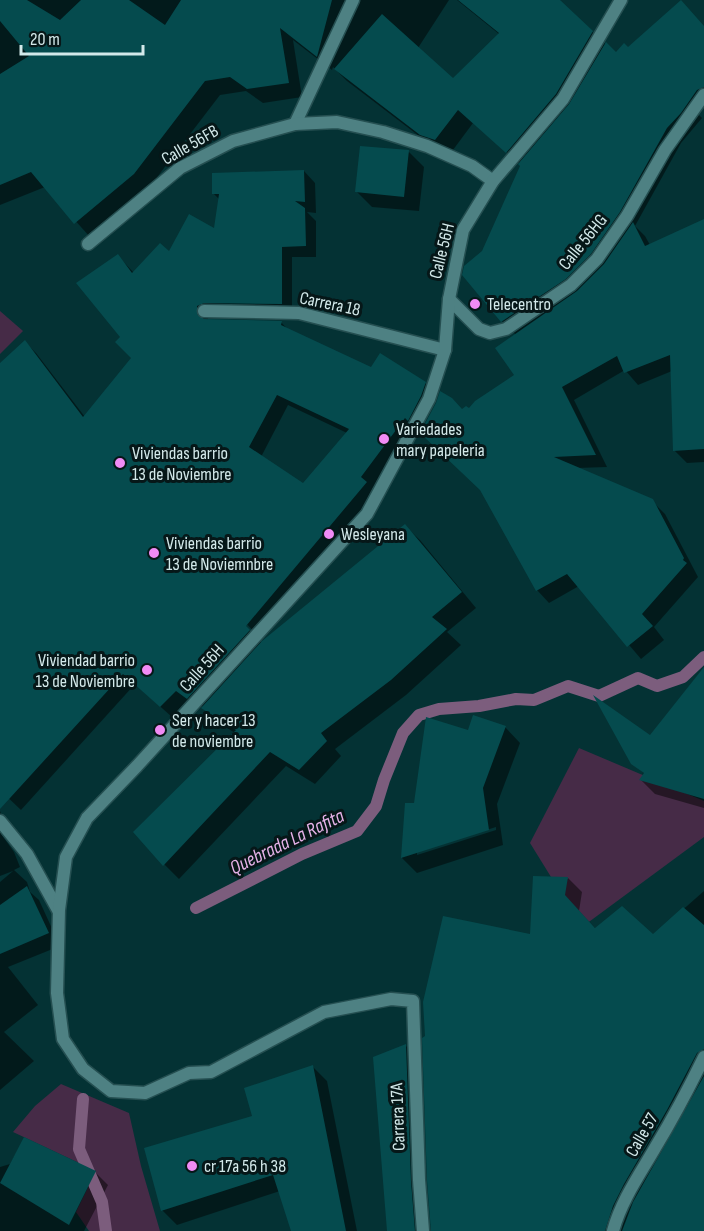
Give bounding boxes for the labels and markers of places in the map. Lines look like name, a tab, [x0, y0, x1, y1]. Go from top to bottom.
place label: Telecentro	[487, 294, 551, 315]
marker: Telecentro	[468, 297, 482, 311]
place label: Variedades mary papeleria	[396, 419, 485, 461]
marker: Variedades mary papeleria	[377, 432, 391, 446]
place label: Viviendas barrio 13 de Noviembre	[132, 443, 232, 485]
marker: Viviendas barrio 13 de Noviembre	[113, 456, 127, 470]
place label: Wesleyana	[341, 524, 405, 545]
marker: Wesleyana	[322, 527, 336, 541]
place label: Viviendas barrio 13 de Noviemnbre	[166, 533, 273, 575]
marker: Viviendas barrio 13 de Noviemnbre	[147, 546, 161, 560]
place label: Viviendad barrio 13 de Noviembre	[35, 650, 135, 692]
marker: Viviendad barrio 13 de Noviembre	[140, 663, 154, 677]
place label: Ser y hacer 13 de noviembre	[172, 710, 256, 752]
marker: Ser y hacer 13 de noviembre	[153, 723, 167, 737]
place label: cr 17a 56 h 38	[204, 1156, 286, 1177]
marker: cr 17a 56 h 38	[185, 1159, 199, 1173]

